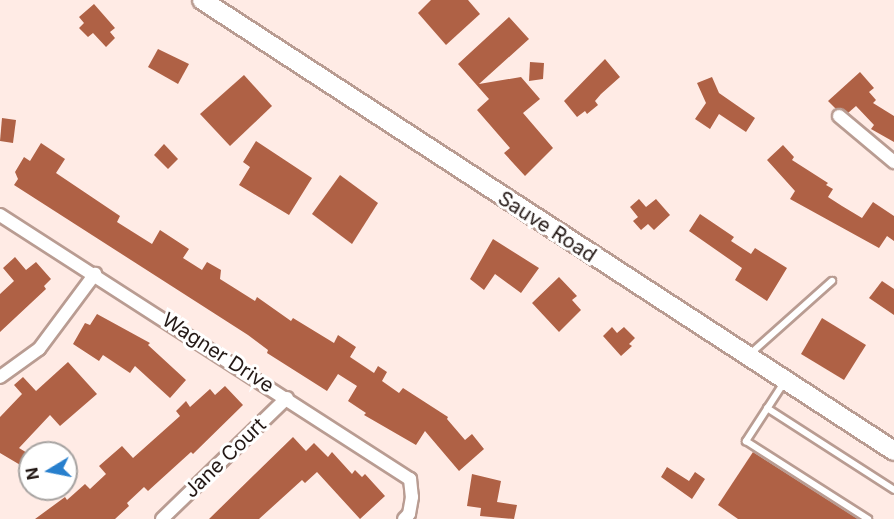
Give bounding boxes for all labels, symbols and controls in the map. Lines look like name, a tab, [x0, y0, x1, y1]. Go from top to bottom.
street label: Sauve Road	[493, 186, 601, 268]
street label: Wagner Drive	[158, 308, 278, 398]
street label: Jane Court	[179, 413, 271, 503]
north arrow	[18, 441, 78, 501]
text: N	[21, 466, 43, 482]

